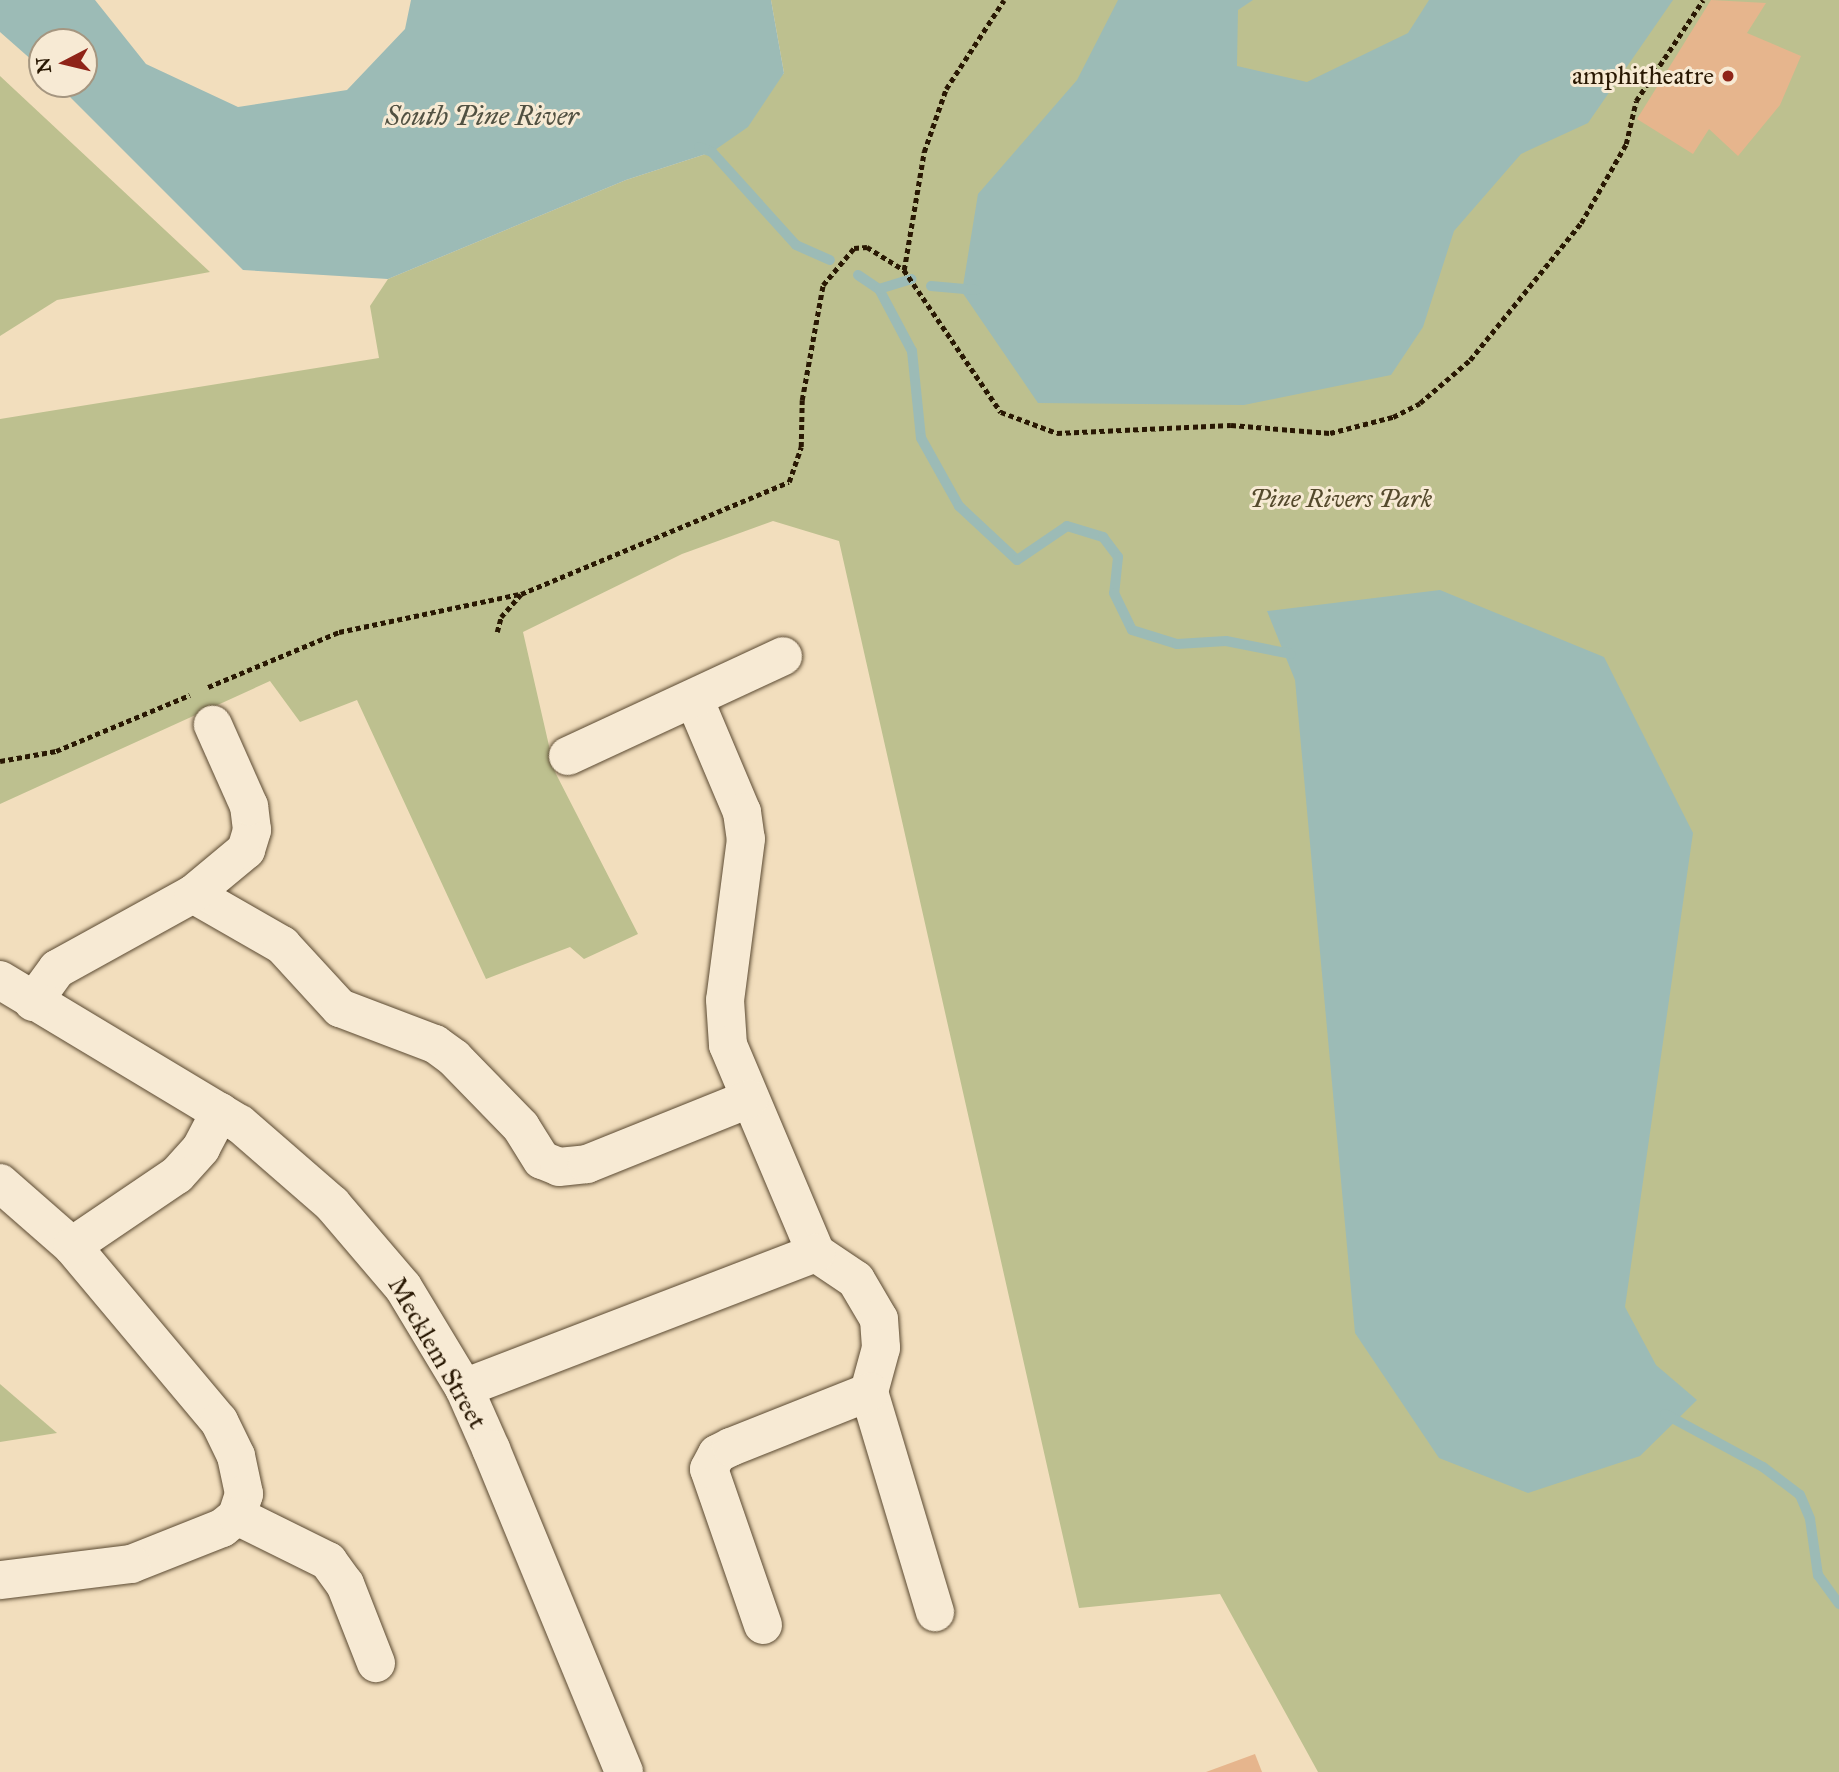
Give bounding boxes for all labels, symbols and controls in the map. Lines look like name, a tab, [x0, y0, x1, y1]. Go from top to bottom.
north arrow	[28, 28, 98, 98]
text: N	[31, 56, 56, 75]
place label: amphitheatre	[1572, 60, 1714, 92]
marker: amphitheatre	[1720, 68, 1736, 84]
water label: South Pine River	[385, 99, 579, 133]
park label: Pine Rivers Park	[1250, 483, 1432, 515]
street label: Mecklem Street	[381, 1271, 493, 1435]

